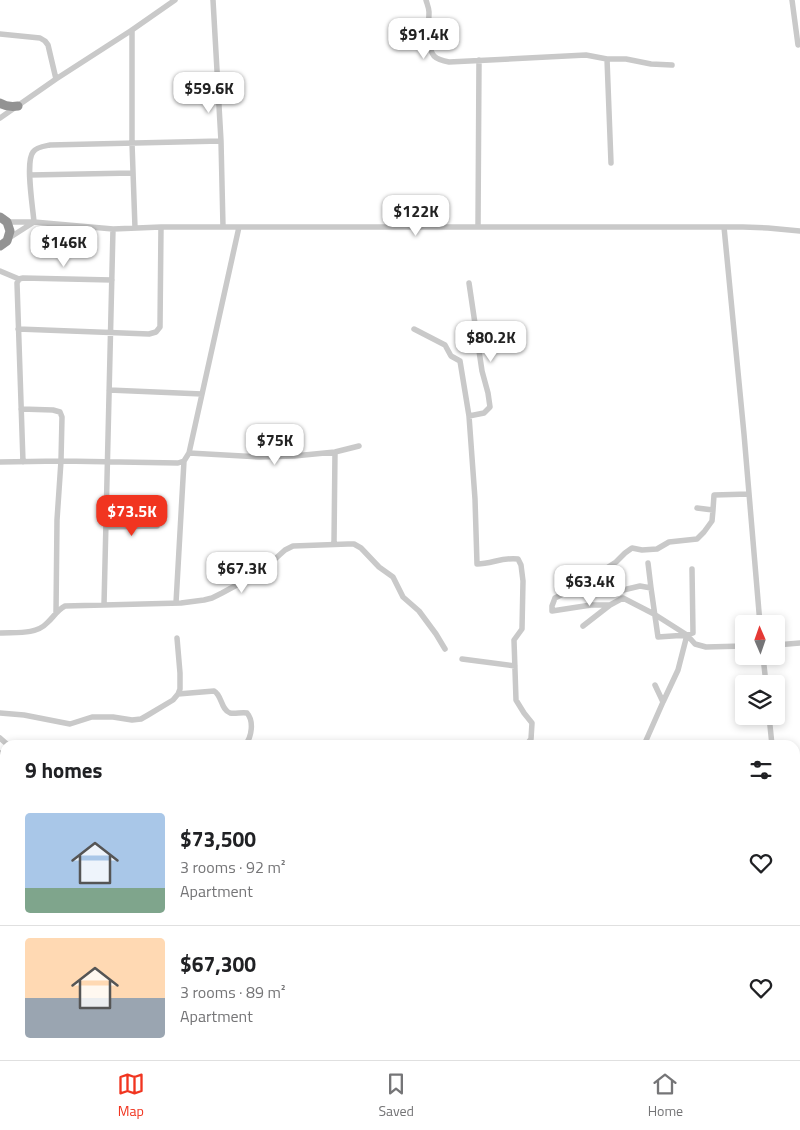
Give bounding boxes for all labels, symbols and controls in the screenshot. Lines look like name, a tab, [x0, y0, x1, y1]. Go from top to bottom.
pin: $91.4K	[383, 18, 465, 60]
text: $91.4K	[399, 22, 449, 46]
pin: $59.6K	[168, 72, 250, 114]
text: $59.6K	[184, 76, 234, 100]
pin: $122K	[381, 194, 451, 237]
text: $122K	[393, 199, 439, 223]
pin: $146K	[29, 226, 99, 268]
text: $146K	[41, 230, 87, 254]
pin: $80.2K	[450, 320, 532, 363]
text: $80.2K	[466, 325, 516, 349]
pin: $75K	[245, 424, 305, 466]
text: $75K	[257, 428, 293, 452]
pin: $73.5K	[91, 494, 173, 537]
text: $73.5K	[107, 499, 157, 523]
pin: $67.3K	[201, 552, 283, 594]
text: $67.3K	[217, 556, 267, 580]
pin: $63.4K	[549, 564, 631, 607]
text: $63.4K	[565, 569, 615, 593]
north arrow	[735, 615, 785, 665]
map controls	[735, 615, 785, 725]
button: layers	[735, 675, 785, 725]
text: 9 homes	[25, 754, 102, 786]
icon: filters	[747, 756, 775, 784]
text: $73,500	[180, 823, 256, 855]
icon: home	[65, 833, 125, 893]
icon: heart	[747, 849, 775, 877]
text: 3 rooms · 92 m²	[180, 855, 285, 879]
text: Apartment	[180, 879, 253, 903]
text: $67,300	[180, 948, 256, 980]
icon: home	[65, 958, 125, 1018]
icon: heart	[747, 974, 775, 1002]
text: 3 rooms · 89 m²	[180, 980, 285, 1004]
text: Apartment	[180, 1004, 253, 1028]
tab: Map	[117, 1070, 145, 1121]
tab: Saved	[378, 1070, 414, 1121]
tab: Home	[648, 1070, 683, 1121]

